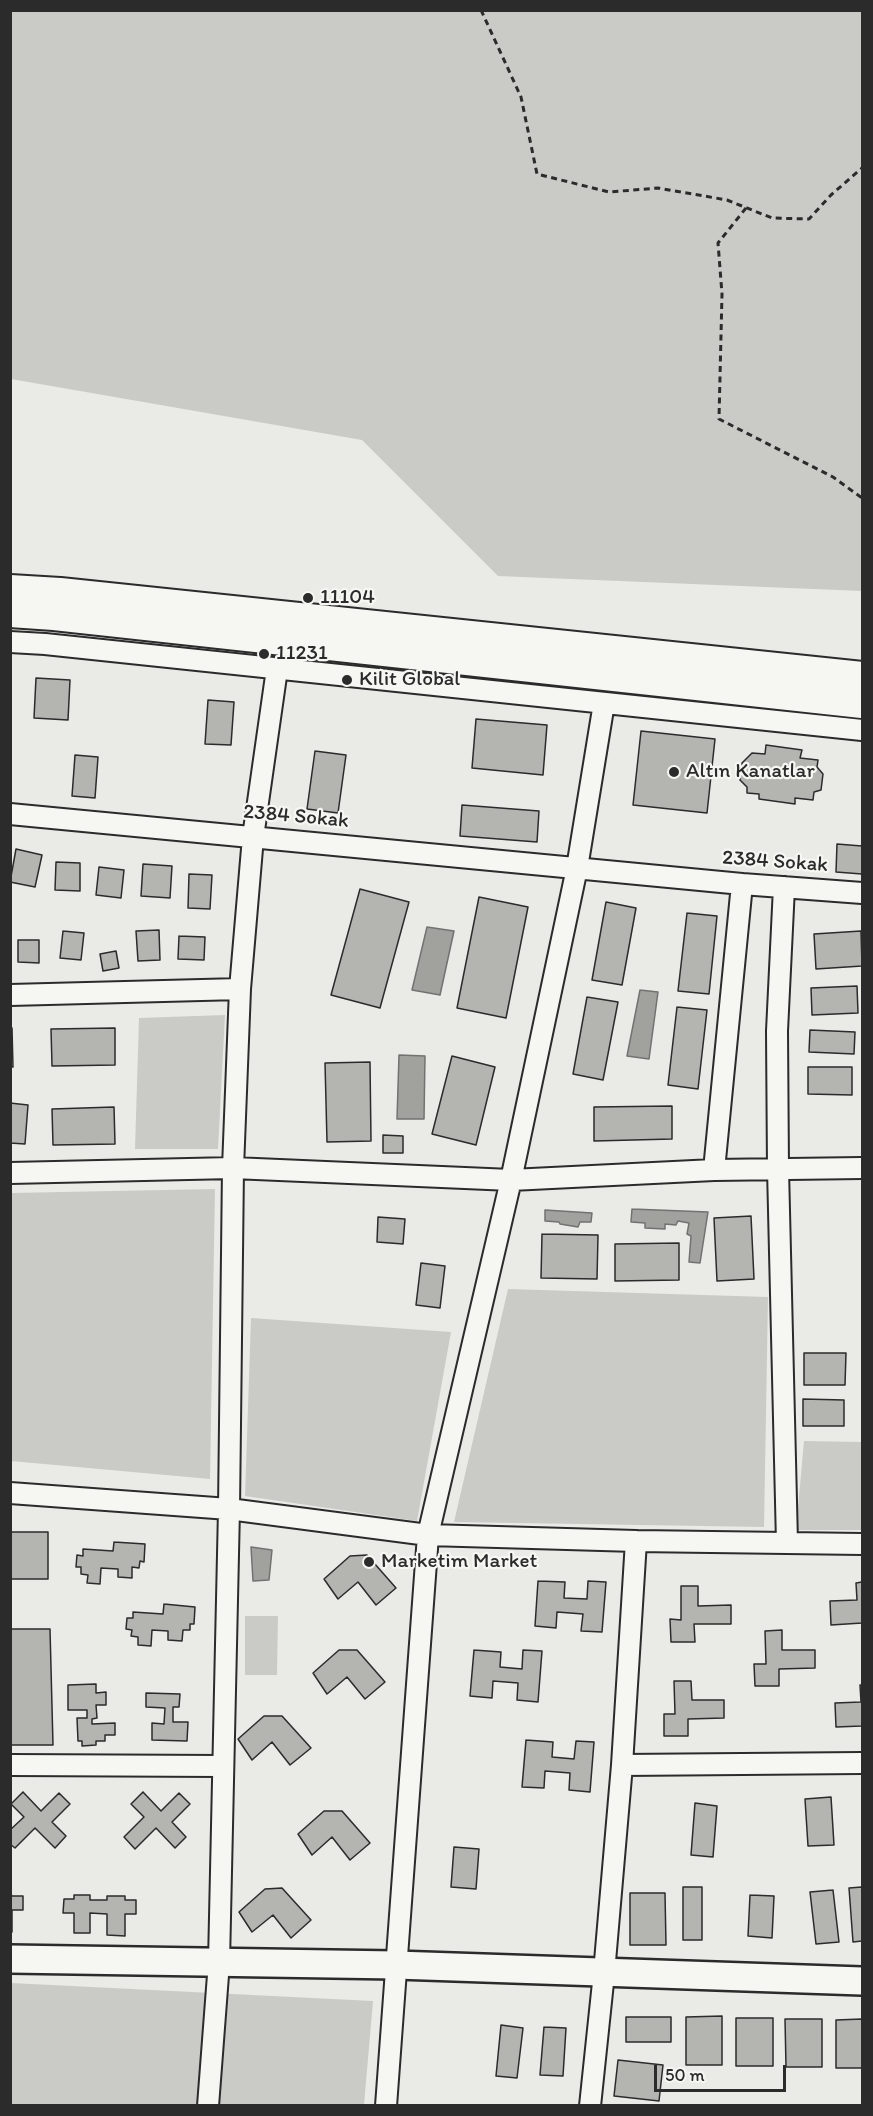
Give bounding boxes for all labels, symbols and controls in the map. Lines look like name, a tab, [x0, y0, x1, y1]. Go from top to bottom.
place label: 11104	[320, 585, 375, 611]
marker: 11104	[301, 591, 315, 605]
place label: 11231	[276, 641, 328, 667]
marker: 11231	[257, 647, 271, 661]
place label: Kilit Global	[359, 667, 460, 693]
marker: Kilit Global	[340, 673, 354, 687]
place label: Altın Kanatlar	[686, 759, 815, 785]
marker: Altın Kanatlar	[667, 765, 681, 779]
street label: 2384 Sokak	[242, 800, 350, 834]
street label: 2384 Sokak	[721, 846, 829, 878]
place label: Marketim Market	[381, 1549, 537, 1575]
marker: Marketim Market	[362, 1555, 376, 1569]
scale bar	[657, 2053, 789, 2091]
text: 50 m	[665, 2064, 705, 2086]

